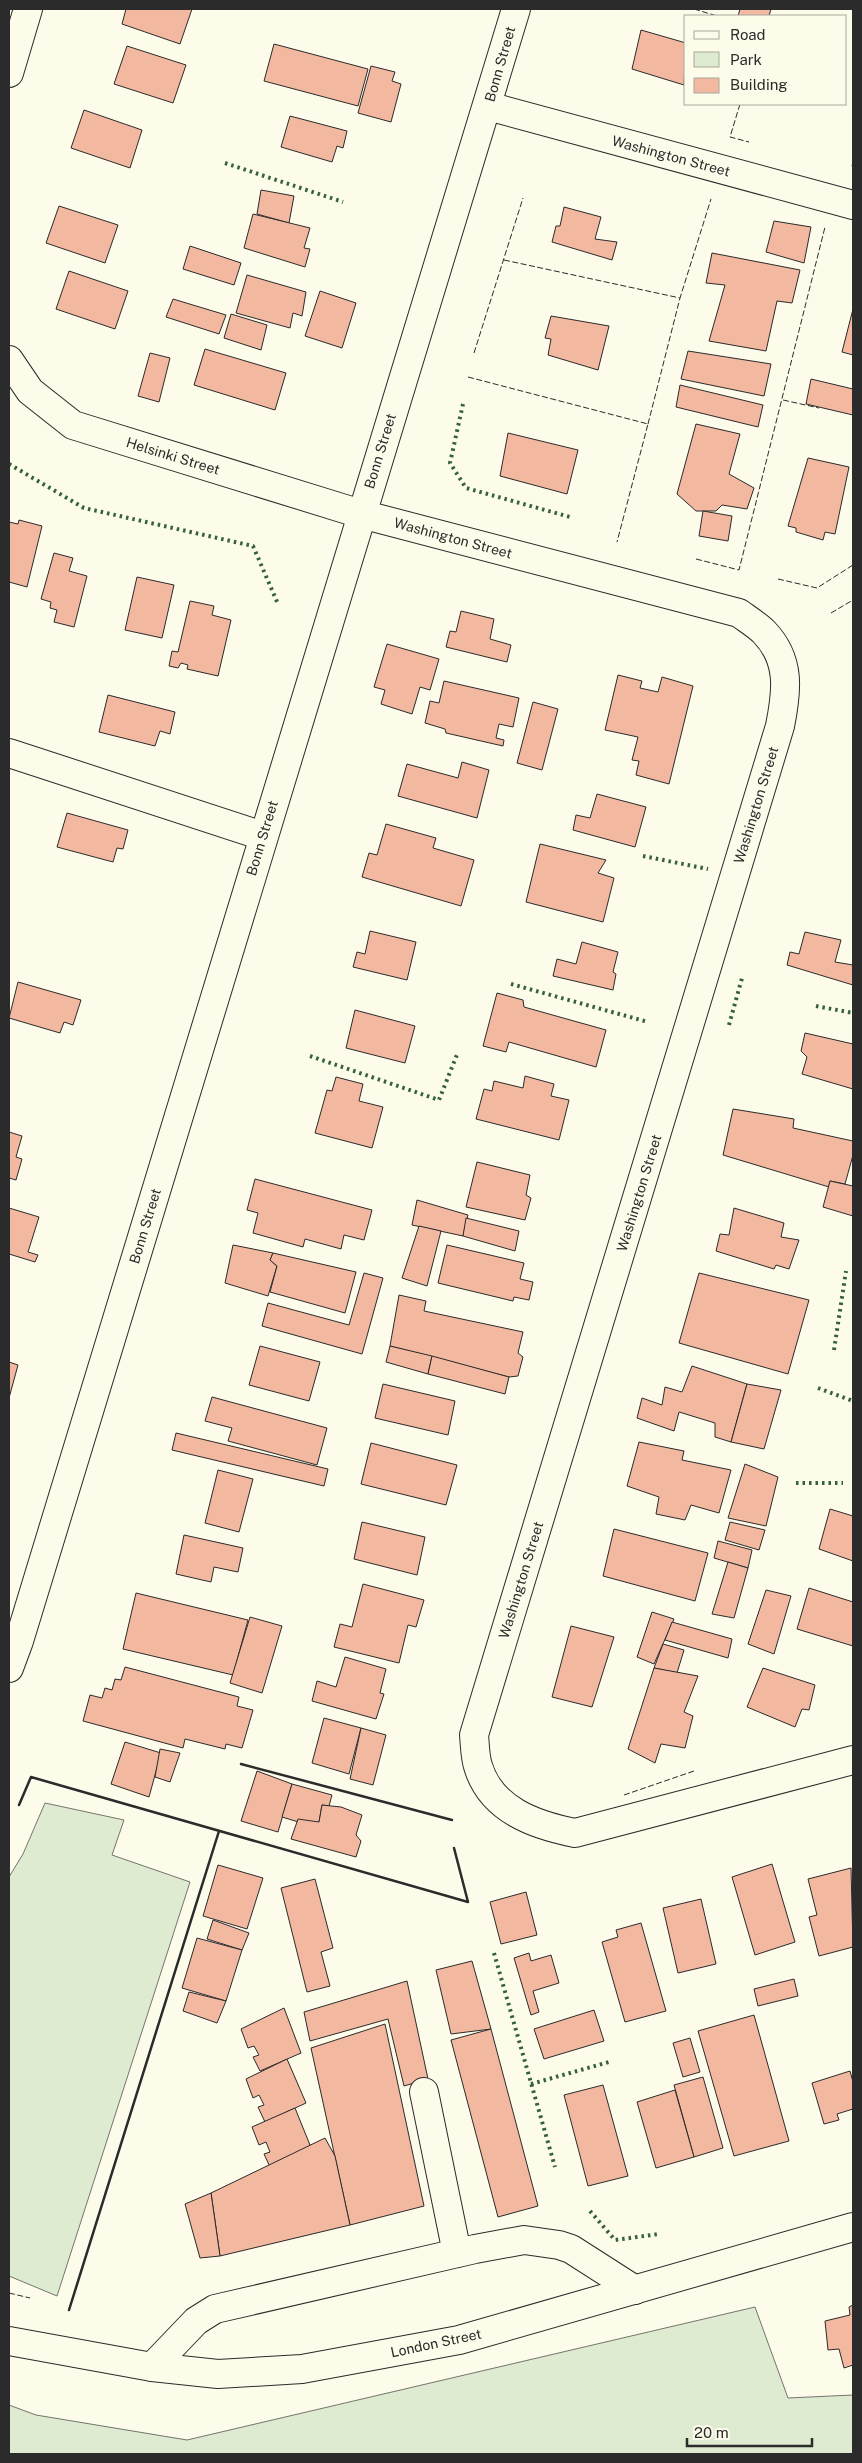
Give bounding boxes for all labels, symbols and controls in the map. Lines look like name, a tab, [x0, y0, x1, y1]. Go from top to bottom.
legend	[684, 15, 847, 105]
street label: Bonn Street	[482, 24, 518, 104]
text: Road	[730, 26, 766, 43]
text: Park	[730, 51, 762, 68]
text: Building	[730, 76, 788, 93]
street label: Washington Street	[610, 133, 732, 179]
street label: Bonn Street	[361, 411, 399, 491]
street label: Helsinki Street	[124, 434, 222, 478]
street label: Washington Street	[392, 515, 514, 561]
street label: Washington Street	[731, 745, 781, 865]
street label: Bonn Street	[243, 798, 281, 878]
street label: Washington Street	[614, 1133, 664, 1253]
street label: Bonn Street	[126, 1186, 164, 1266]
street label: Washington Street	[496, 1520, 546, 1640]
street label: London Street	[389, 2326, 483, 2360]
scale bar	[687, 2416, 812, 2448]
text: 20 m	[694, 2424, 729, 2441]

